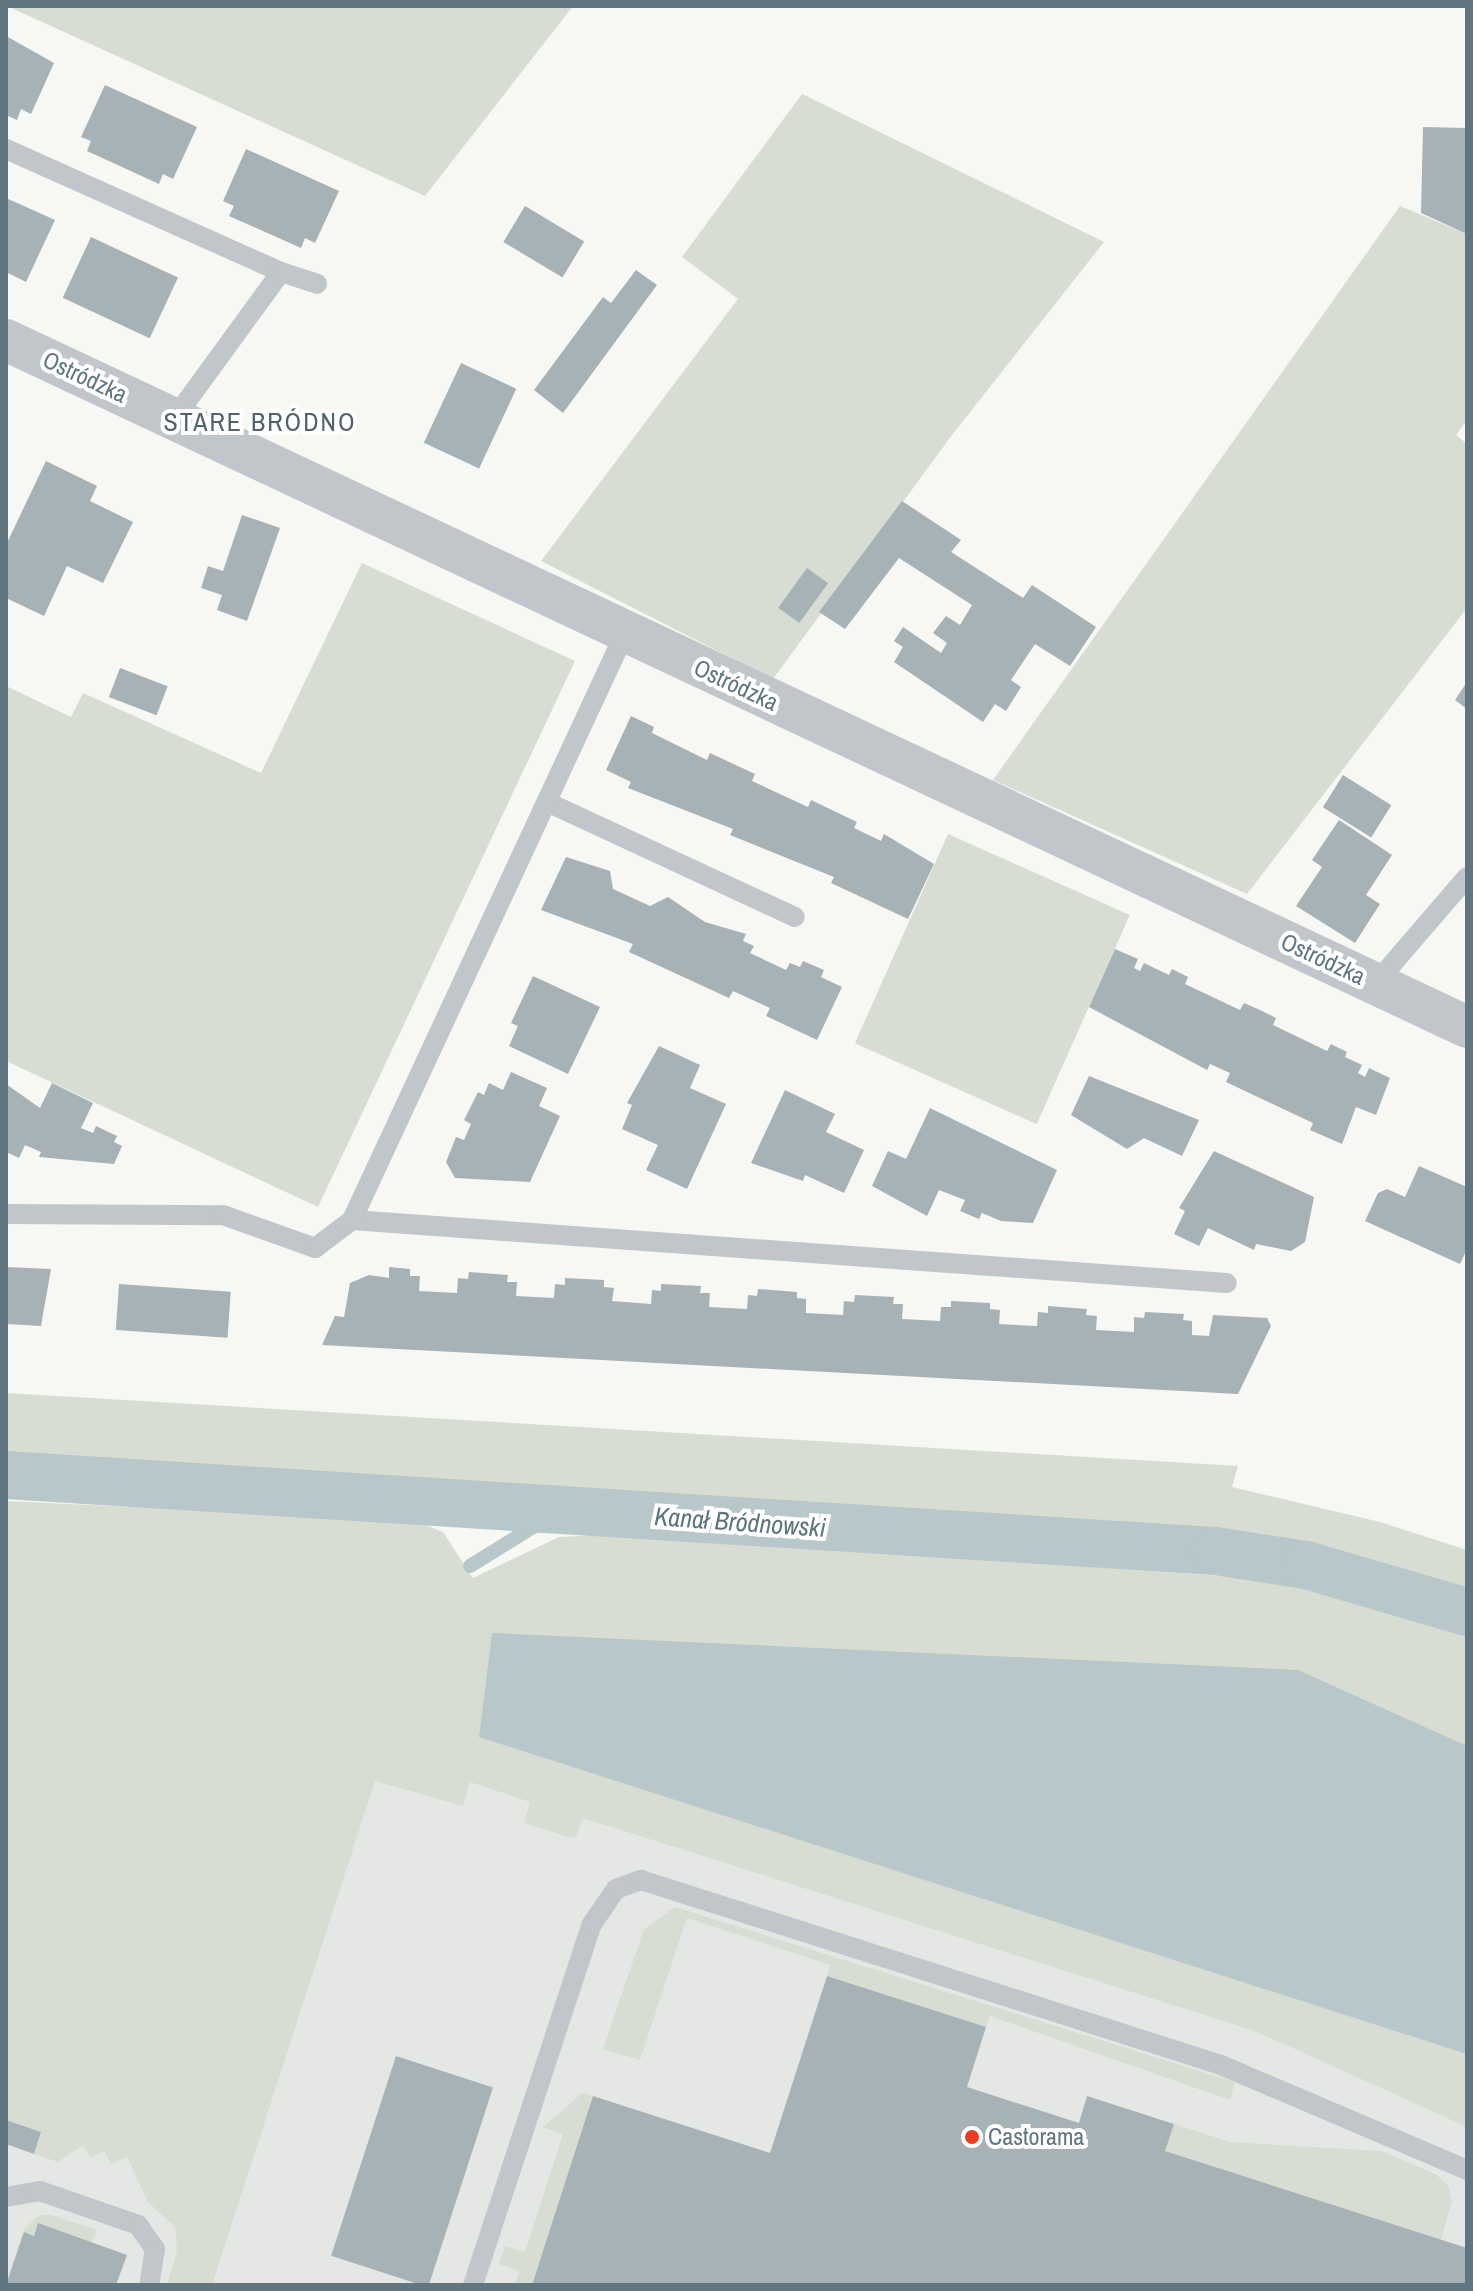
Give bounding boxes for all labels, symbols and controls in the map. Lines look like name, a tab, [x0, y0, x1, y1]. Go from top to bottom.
street label: Ostródzka	[38, 345, 132, 409]
district label: STARE BRÓDNO	[163, 406, 357, 438]
street label: Ostródzka	[689, 653, 783, 717]
street label: Ostródzka	[1276, 927, 1370, 991]
water label: Kanał Bródnowski	[653, 1500, 827, 1544]
place label: Castorama	[988, 2123, 1084, 2151]
marker: Castorama	[963, 2128, 981, 2146]

